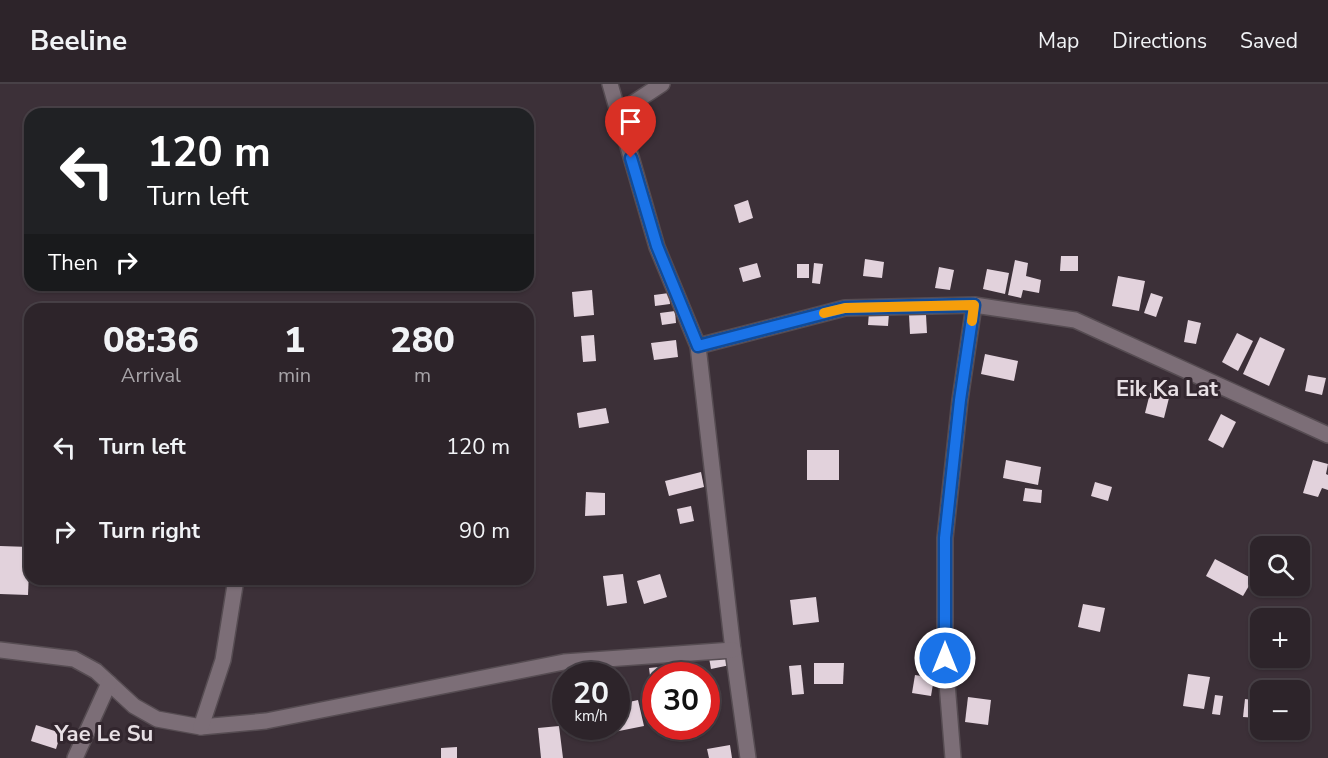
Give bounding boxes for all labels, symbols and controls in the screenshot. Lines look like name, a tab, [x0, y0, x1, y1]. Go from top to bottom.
text: Beeline	[30, 22, 127, 60]
text: Map	[1038, 27, 1079, 55]
text: Directions	[1112, 27, 1207, 55]
text: Saved	[1240, 27, 1298, 55]
pin	[605, 96, 656, 158]
icon: arrive	[614, 105, 647, 138]
text: 120 m	[147, 124, 271, 181]
icon: left	[48, 132, 126, 210]
text: Turn left	[147, 178, 248, 215]
icon: right	[110, 246, 143, 279]
text: Then	[48, 248, 98, 278]
text: 08:36	[103, 316, 199, 365]
text: 1	[284, 316, 305, 365]
text: 280	[390, 316, 455, 365]
text: Arrival	[121, 362, 181, 389]
text: min	[278, 362, 311, 389]
text: m	[414, 362, 431, 389]
district label: Eik Ka Lat	[1116, 374, 1219, 404]
icon: left	[48, 431, 81, 464]
text: Turn left	[99, 432, 186, 462]
text: 120 m	[446, 432, 510, 462]
icon: right	[48, 515, 81, 548]
text: Turn right	[99, 516, 200, 546]
text: 90 m	[459, 516, 510, 546]
map controls	[1250, 536, 1310, 740]
button: search	[1250, 536, 1310, 596]
button: +	[1250, 608, 1310, 668]
position arrow	[913, 626, 977, 690]
speed limit sign: 30	[642, 662, 720, 740]
text: 20	[573, 673, 609, 714]
button: −	[1250, 680, 1310, 740]
text: km/h	[574, 706, 608, 726]
district label: Yae Le Su	[54, 719, 153, 749]

